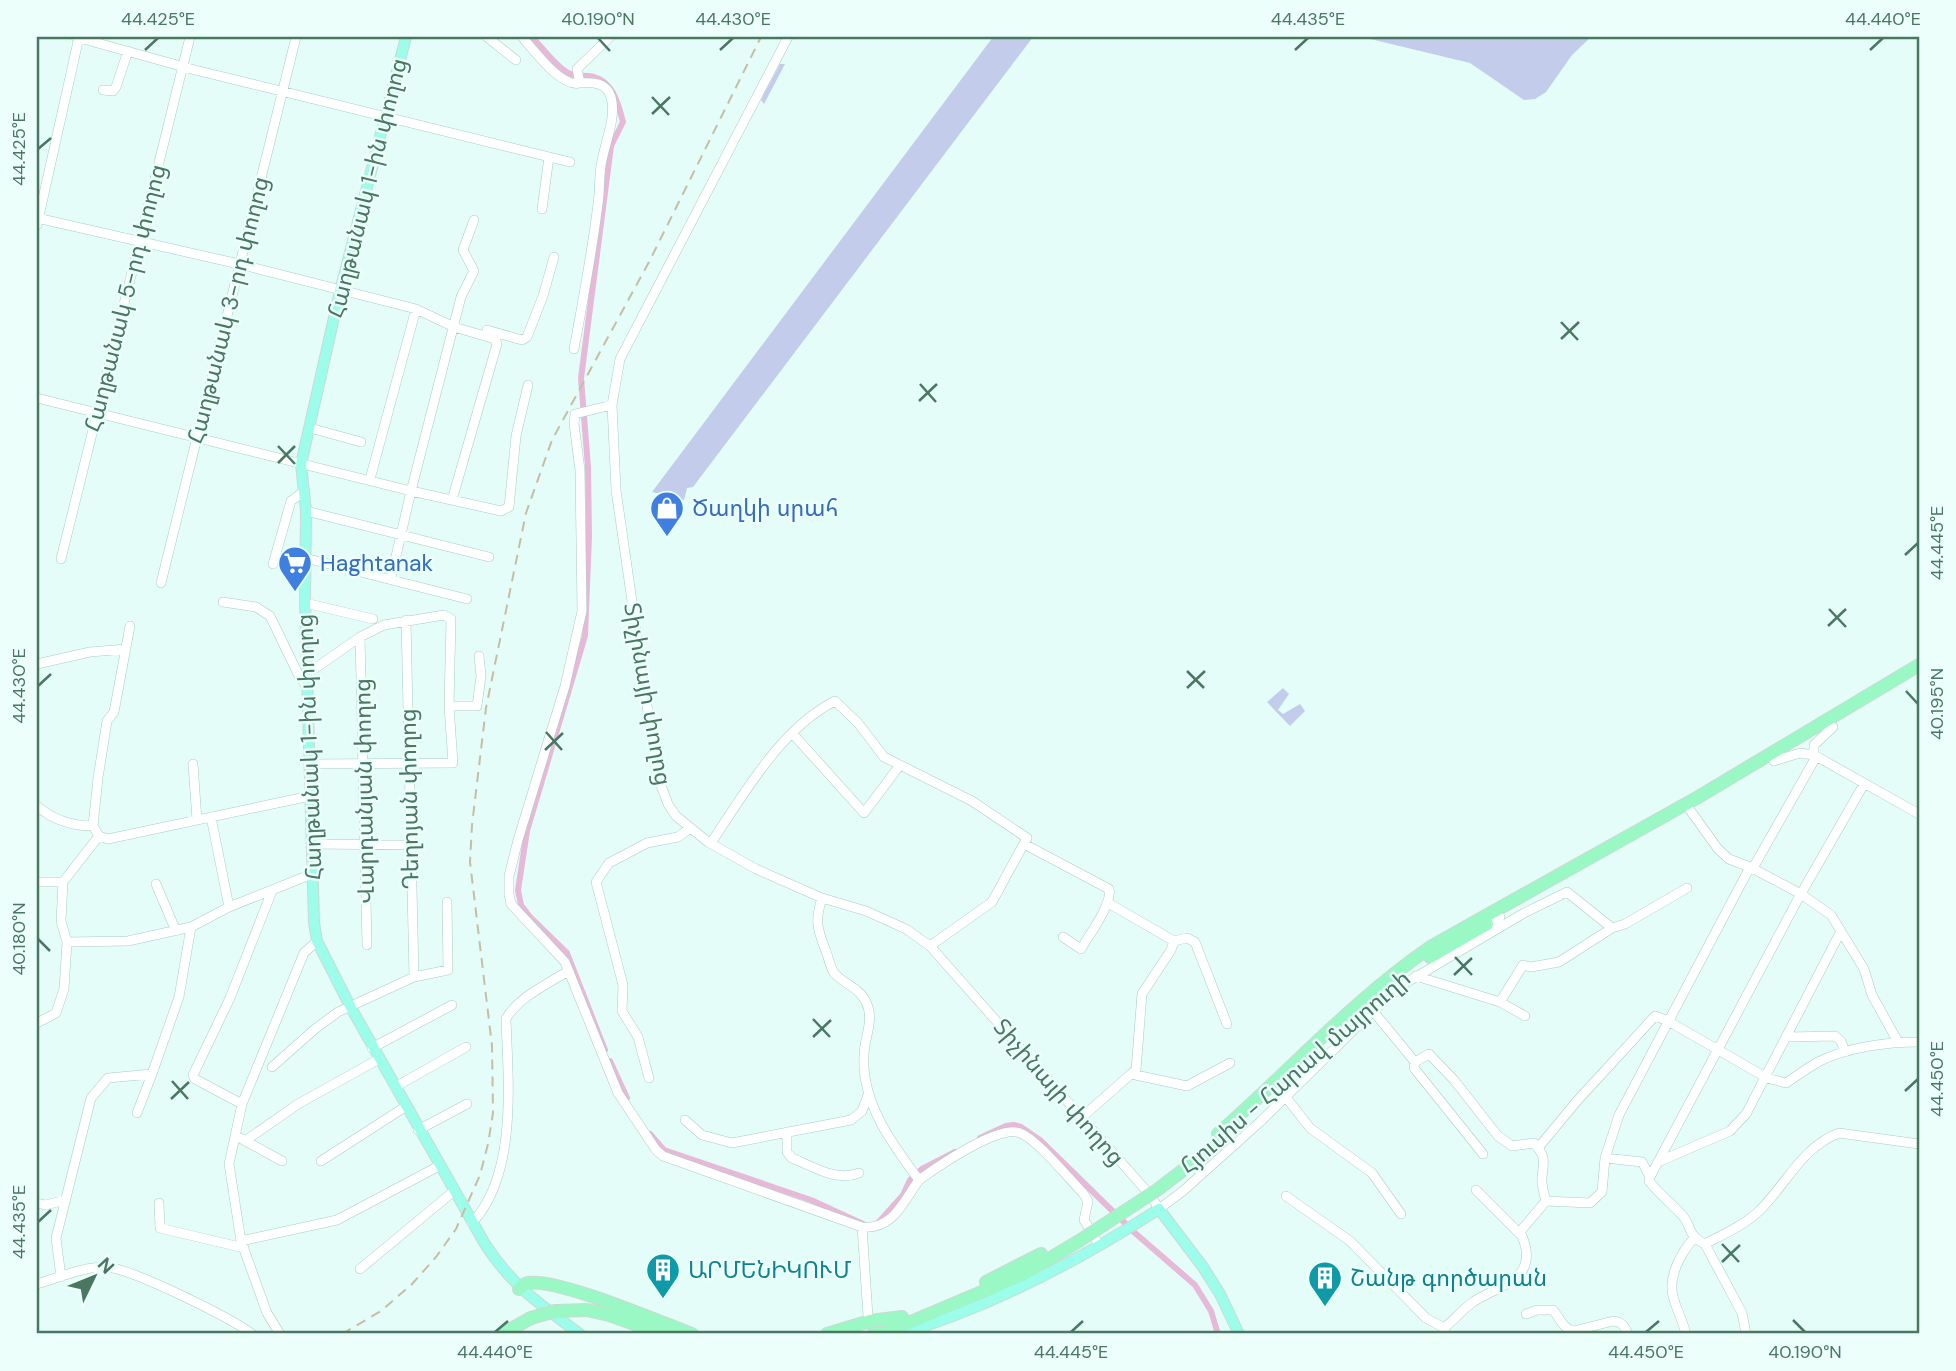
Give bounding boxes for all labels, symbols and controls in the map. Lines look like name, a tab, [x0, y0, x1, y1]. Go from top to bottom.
text: 44.425°E	[121, 7, 195, 31]
text: 40.190°N	[561, 7, 635, 31]
text: 44.430°E	[695, 7, 771, 31]
text: 44.435°E	[1271, 7, 1345, 31]
text: 44.440°E	[1845, 7, 1921, 31]
street label: Հաղթանակ 1-ին փողոց	[320, 55, 414, 321]
text: 44.425°E	[7, 112, 31, 186]
street label: Հաղթանակ 5-րդ փողոց	[77, 161, 173, 435]
street label: Հաղթանակ 3-րդ փողոց	[180, 173, 276, 447]
shop icon: Ծաղկի սրահ	[648, 489, 686, 538]
place label: Ծաղկի սրահ	[692, 493, 838, 523]
text: 44.445°E	[1925, 506, 1949, 580]
supermarket icon: Haghtanak	[276, 544, 314, 593]
place label: Haghtanak	[320, 548, 433, 578]
street label: Տիչինայի փողոց	[617, 600, 679, 788]
street label: Հաղթանակ 1-ին փողոց	[289, 613, 329, 881]
text: 44.430°E	[7, 648, 31, 724]
text: 40.195°N	[1925, 668, 1949, 740]
street label: Վարդանյան փողոց	[347, 678, 381, 904]
street label: Դեղոյան փողոց	[392, 708, 426, 890]
text: 40.180°N	[7, 902, 31, 976]
street label: Հյուսիս - Հարավ մայրուղի	[1173, 963, 1417, 1181]
street label: Տիչինայի փողոց	[987, 1012, 1131, 1172]
text: 44.450°E	[1925, 1041, 1949, 1117]
text: 44.435°E	[7, 1185, 31, 1259]
north arrow	[60, 1242, 130, 1312]
building icon: ԱՐՄԵՆԻԿՈՒՄ	[644, 1251, 682, 1300]
text: N	[92, 1252, 120, 1279]
place label: ԱՐՄԵՆԻԿՈՒՄ	[688, 1255, 851, 1285]
building icon: Շանթ գործարան	[1306, 1259, 1344, 1308]
place label: Շանթ գործարան	[1350, 1263, 1547, 1293]
text: 44.440°E	[457, 1340, 533, 1364]
text: 44.445°E	[1034, 1340, 1108, 1364]
text: 44.450°E	[1608, 1340, 1684, 1364]
text: 40.190°N	[1768, 1340, 1842, 1364]

